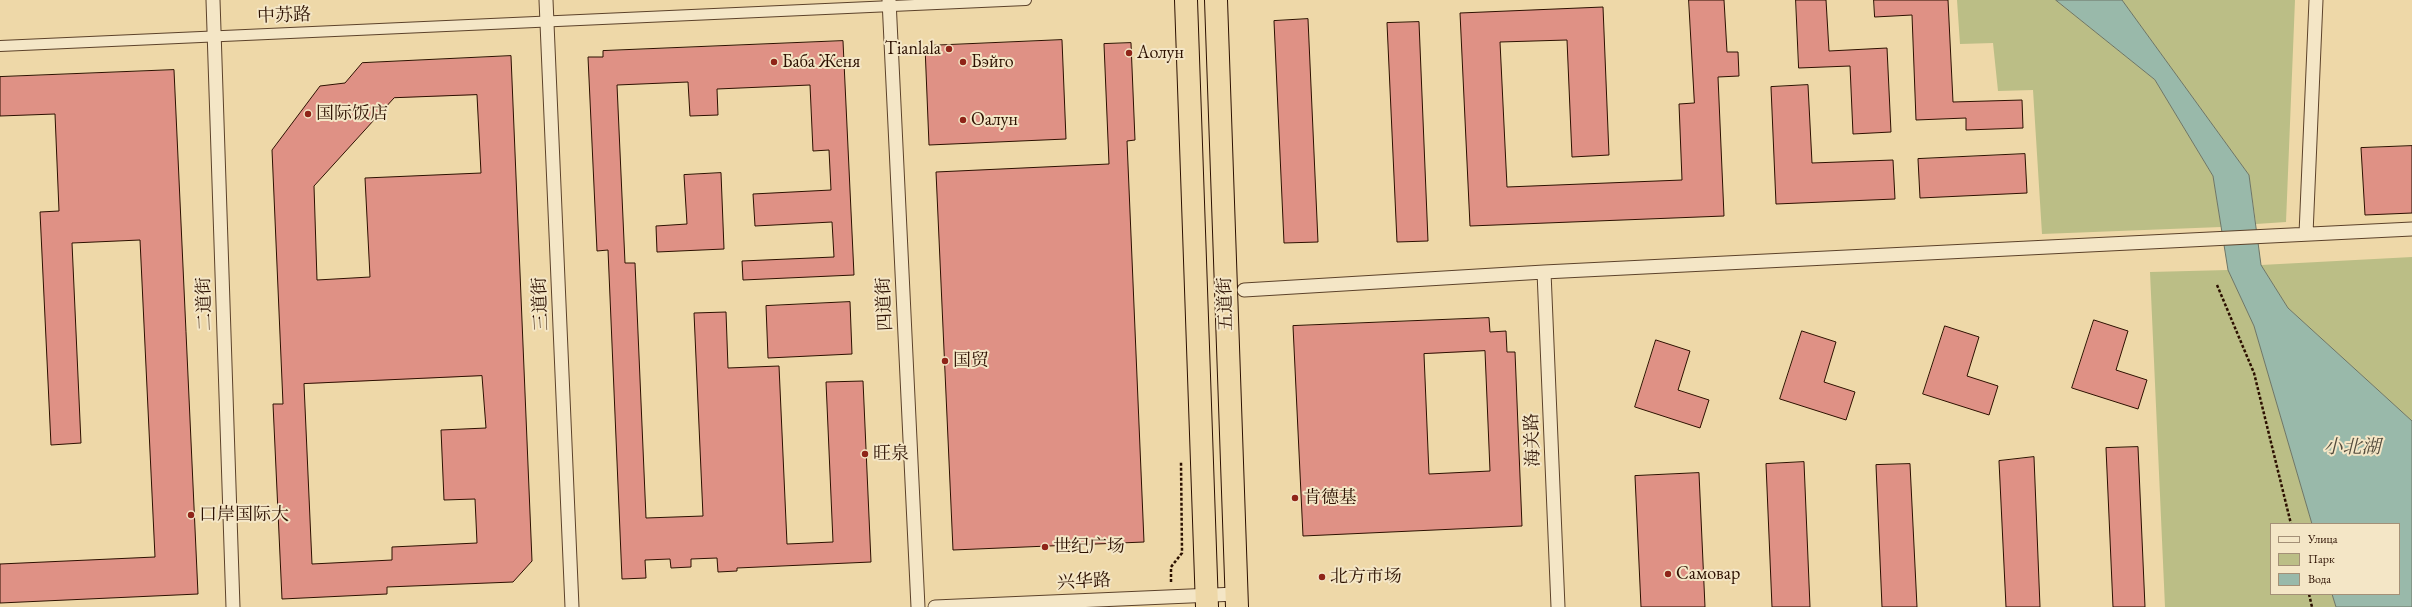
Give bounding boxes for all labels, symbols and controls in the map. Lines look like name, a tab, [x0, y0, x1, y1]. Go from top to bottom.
street label: 中苏路	[257, 4, 311, 28]
place label: Tianlala	[885, 38, 941, 60]
place label: Аолун	[1137, 42, 1184, 64]
marker: Tianlala	[944, 44, 954, 54]
marker: Аолун	[1124, 48, 1134, 58]
place label: Баба Женя	[782, 51, 860, 73]
place label: Бэйго	[971, 51, 1014, 73]
marker: Баба Женя	[769, 57, 779, 67]
marker: Бэйго	[958, 57, 968, 67]
place label: 国际饭店	[316, 103, 388, 125]
marker: 国际饭店	[303, 109, 313, 119]
place label: Оалун	[971, 109, 1018, 131]
marker: Оалун	[958, 115, 968, 125]
street label: 三道街	[529, 276, 553, 332]
street label: 四道街	[873, 276, 897, 332]
street label: 二道街	[193, 277, 217, 331]
street label: 五道街	[1214, 277, 1238, 331]
place label: 国贸	[953, 350, 989, 372]
marker: 国贸	[940, 356, 950, 366]
street label: 海关路	[1521, 413, 1545, 467]
water label: 小北湖	[2324, 437, 2380, 459]
place label: 旺泉	[873, 443, 909, 465]
marker: 旺泉	[860, 449, 870, 459]
place label: 肯德基	[1303, 487, 1357, 509]
marker: 肯德基	[1290, 493, 1300, 503]
place label: 口岸国际大	[199, 504, 289, 526]
marker: 口岸国际大	[186, 510, 196, 520]
legend	[2270, 523, 2400, 595]
text: Улица	[2308, 531, 2338, 547]
place label: 世纪广场	[1053, 536, 1125, 558]
marker: 世纪广场	[1040, 542, 1050, 552]
text: Парк	[2308, 551, 2335, 567]
place label: Самовар	[1676, 563, 1740, 585]
place label: 北方市场	[1330, 566, 1402, 588]
marker: Самовар	[1663, 569, 1673, 579]
street label: 兴华路	[1056, 570, 1112, 594]
text: Вода	[2308, 571, 2331, 587]
marker: 北方市场	[1317, 572, 1327, 582]

